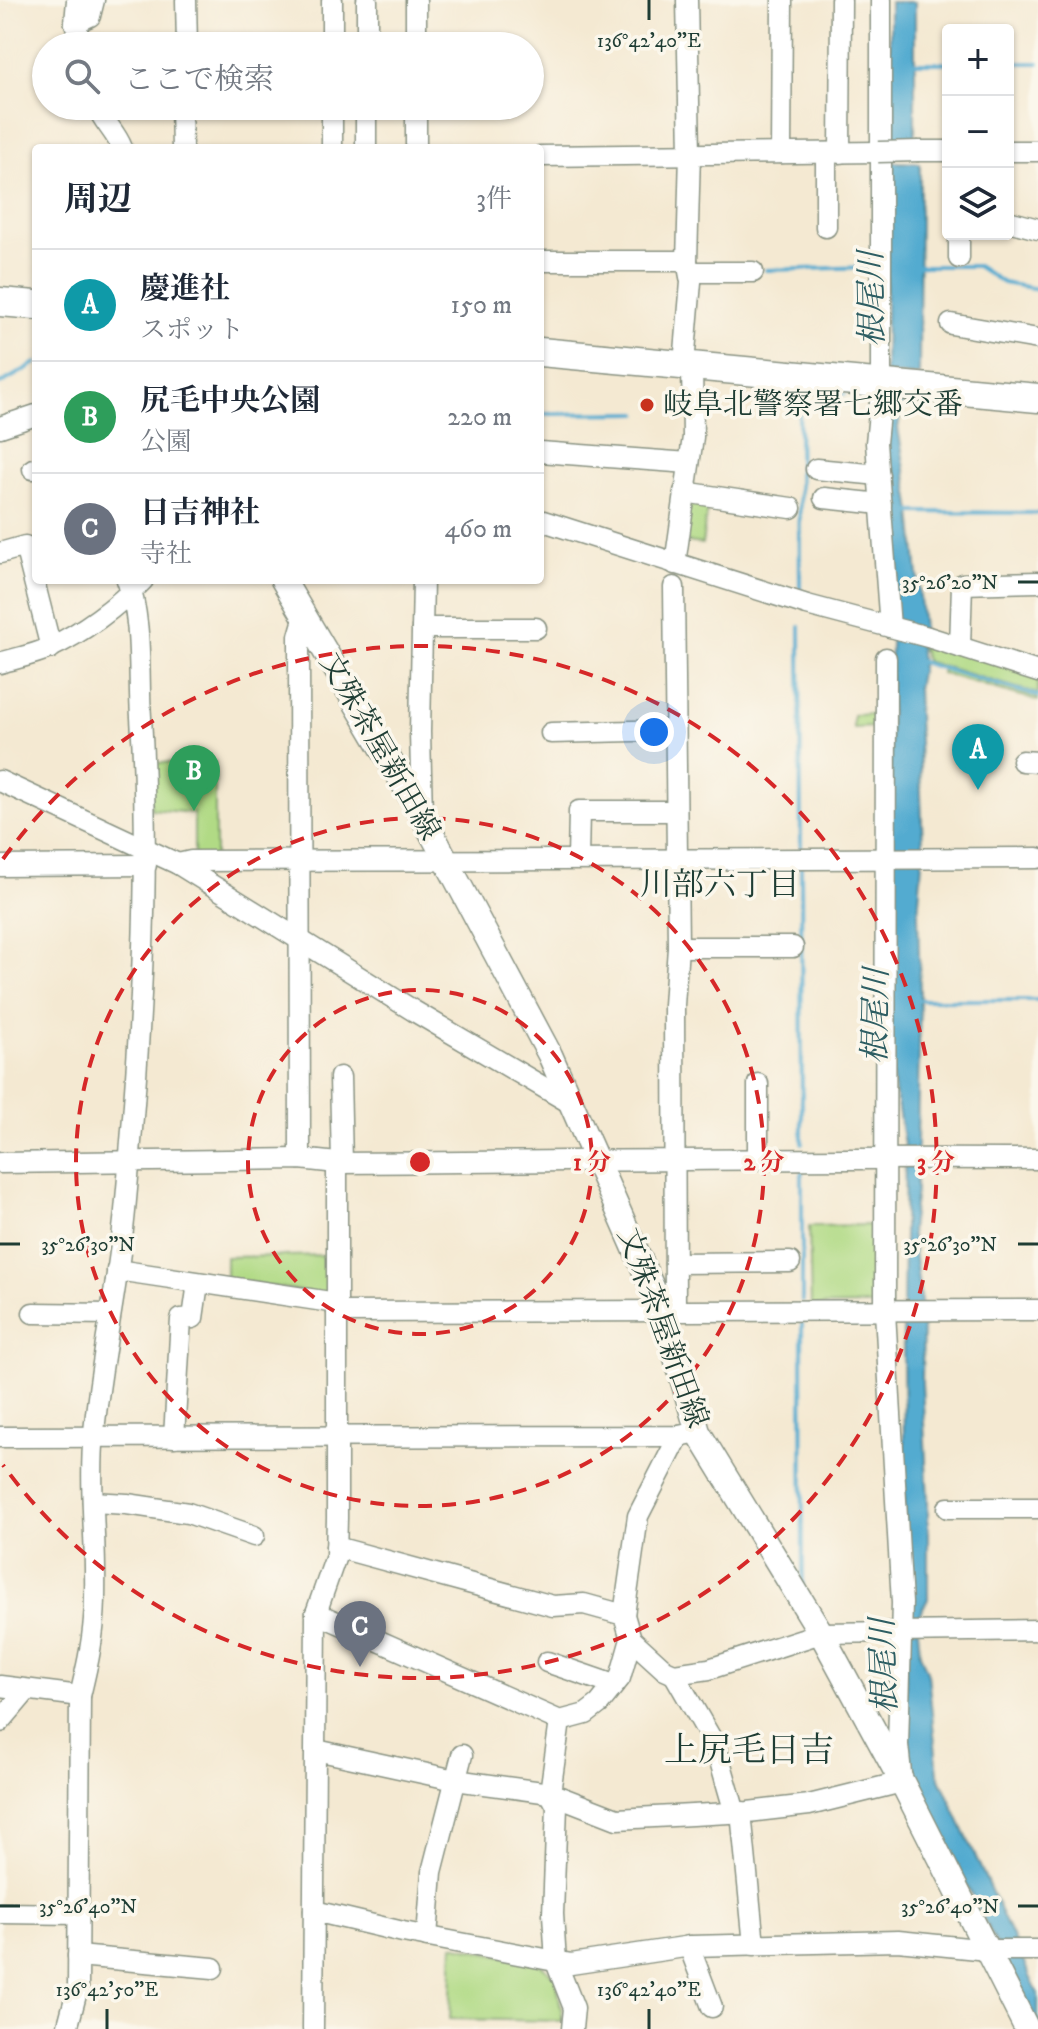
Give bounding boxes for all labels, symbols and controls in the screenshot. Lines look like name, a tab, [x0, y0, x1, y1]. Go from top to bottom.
map controls	[942, 24, 1014, 240]
button: +	[942, 24, 1014, 96]
text: 136°42'40"E	[597, 29, 701, 54]
search box	[32, 32, 544, 120]
icon: search	[60, 54, 104, 98]
text: ここで検索	[124, 62, 274, 99]
button: −	[942, 96, 1014, 168]
button: layers	[942, 168, 1014, 240]
text: 周辺	[64, 179, 132, 221]
text: 3件	[476, 183, 512, 216]
water label: 根尾川	[852, 248, 894, 347]
text: 慶進社	[140, 271, 230, 308]
text: A	[82, 289, 98, 322]
text: 150 m	[451, 289, 512, 322]
text: スポット	[140, 314, 244, 347]
text: 尻毛中央公園	[140, 383, 320, 420]
place label: 岐阜北警察署七郷交番	[663, 387, 963, 424]
marker: 岐阜北警察署七郷交番	[638, 396, 656, 414]
text: B	[82, 401, 98, 434]
text: 220 m	[447, 401, 512, 434]
text: 公園	[140, 426, 192, 459]
text: 日吉神社	[140, 495, 260, 532]
text: C	[81, 513, 99, 546]
text: 460 m	[444, 513, 512, 546]
text: 寺社	[140, 538, 192, 571]
text: 35°26'20"N	[902, 571, 998, 596]
street label: 文殊茶屋新田線	[310, 647, 448, 847]
your location	[634, 712, 674, 752]
pin: A	[952, 724, 1004, 790]
pin: B	[168, 745, 220, 811]
district label: 川部六丁目	[640, 866, 800, 906]
water label: 根尾川	[856, 965, 898, 1064]
centre of rings	[406, 1148, 434, 1176]
text: 1 分	[573, 1148, 611, 1178]
text: 2 分	[744, 1148, 784, 1178]
text: 3 分	[917, 1148, 955, 1178]
street label: 文殊茶屋新田線	[609, 1223, 715, 1433]
text: 35°26'30"N	[41, 1233, 135, 1258]
text: 35°26'30"N	[903, 1233, 997, 1258]
pin: C	[334, 1601, 386, 1667]
water label: 根尾川	[863, 1614, 907, 1715]
district label: 上尻毛日吉	[664, 1730, 834, 1772]
text: 35°26'40"N	[39, 1895, 137, 1920]
text: 35°26'40"N	[901, 1895, 999, 1920]
text: 136°42'50"E	[56, 1978, 158, 2003]
text: 136°42'40"E	[597, 1978, 701, 2003]

